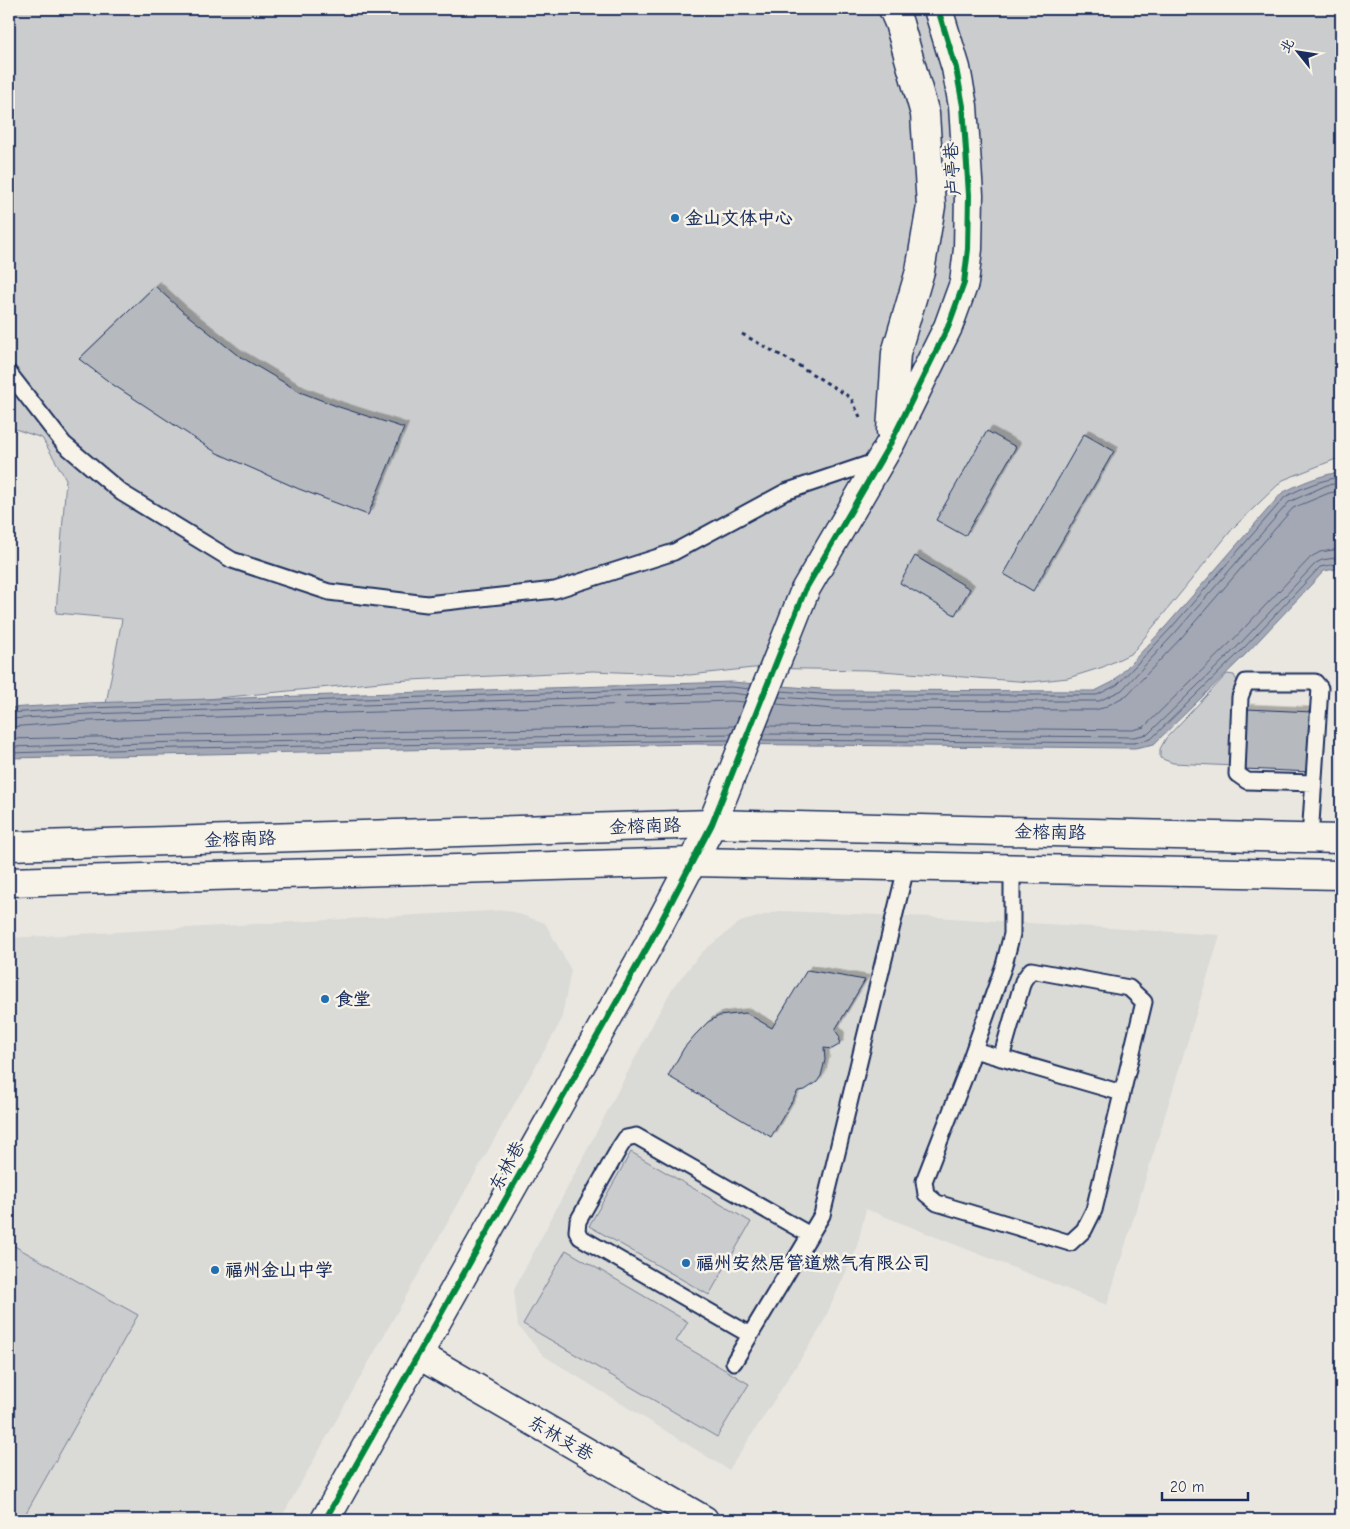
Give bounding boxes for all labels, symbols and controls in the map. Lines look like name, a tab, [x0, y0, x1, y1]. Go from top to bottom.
north arrow	[1272, 28, 1322, 78]
text: 北	[1276, 35, 1298, 56]
street label: 卢亭巷	[941, 141, 964, 196]
place label: 金山文体中心	[685, 208, 793, 229]
marker: 金山文体中心	[669, 212, 681, 224]
street label: 金榕南路	[609, 815, 681, 838]
street label: 金榕南路	[1014, 821, 1086, 844]
street label: 金榕南路	[204, 828, 276, 851]
place label: 食堂	[335, 989, 371, 1010]
marker: 食堂	[319, 993, 331, 1005]
street label: 东林巷	[485, 1138, 530, 1195]
place label: 福州安然居管道燃气有限公司	[696, 1253, 930, 1274]
marker: 福州安然居管道燃气有限公司	[680, 1257, 692, 1269]
place label: 福州金山中学	[225, 1260, 333, 1281]
marker: 福州金山中学	[209, 1264, 221, 1276]
street label: 东林支巷	[524, 1411, 597, 1466]
scale bar	[1162, 1469, 1249, 1501]
text: 20 m	[1170, 1478, 1204, 1496]

